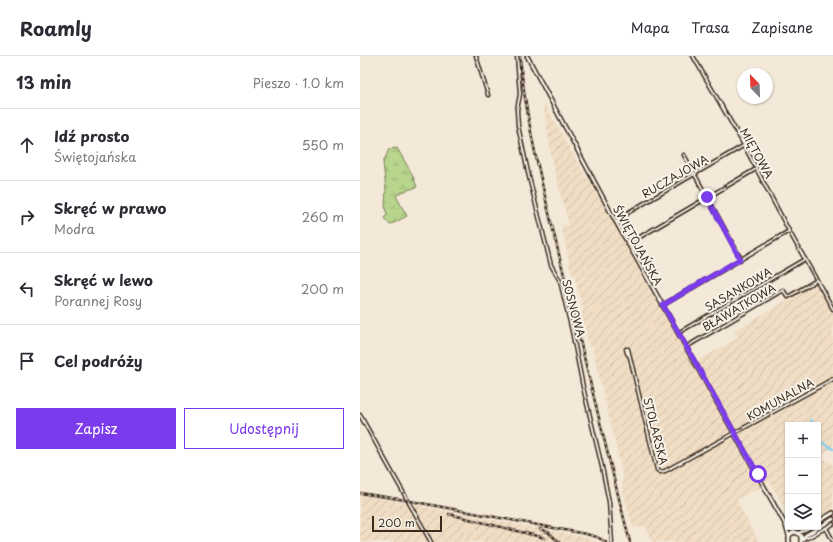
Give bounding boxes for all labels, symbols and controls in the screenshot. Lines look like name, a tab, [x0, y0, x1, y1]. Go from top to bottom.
text: Roamly	[20, 14, 92, 42]
text: Mapa	[631, 17, 669, 38]
text: Trasa	[691, 17, 729, 38]
text: Zapisane	[751, 17, 813, 38]
north arrow	[737, 68, 773, 104]
text: 13 min	[16, 69, 71, 95]
text: Pieszo · 1.0 km	[253, 73, 344, 92]
text: Idź prosto	[54, 124, 129, 147]
street label: MIĘTOWA	[736, 125, 778, 182]
icon: ahead	[16, 134, 38, 156]
text: 550 m	[302, 135, 344, 154]
text: Świętojańska	[54, 147, 136, 166]
street label: RUCZAJOWA	[639, 150, 712, 202]
route end	[698, 188, 716, 206]
text: Skręć w prawo	[54, 196, 167, 219]
street label: ŚWIĘTOJAŃSKA	[609, 202, 667, 288]
icon: right	[16, 206, 38, 228]
text: 260 m	[302, 207, 344, 226]
text: Modra	[54, 219, 95, 238]
street label: SASANKOWA	[701, 263, 775, 315]
text: Skręć w lewo	[54, 268, 153, 291]
street label: SOSNOWA	[558, 277, 590, 339]
icon: left	[16, 278, 38, 300]
text: 200 m	[301, 279, 344, 298]
street label: BŁAWATKOWA	[699, 279, 779, 335]
text: Porannej Rosy	[54, 291, 142, 310]
text: Cel podróży	[54, 349, 142, 372]
icon: arrive	[16, 350, 38, 372]
street label: KOMUNALNA	[743, 374, 817, 424]
street label: STOLARSKA	[639, 396, 673, 466]
button: Zapisz	[16, 408, 176, 449]
button: Udostępnij	[184, 408, 344, 449]
map controls	[785, 422, 821, 530]
button: +	[785, 422, 821, 458]
button: −	[785, 458, 821, 494]
route start	[749, 465, 767, 483]
button: layers	[785, 494, 821, 530]
scale bar	[372, 514, 442, 533]
text: 200 m	[378, 514, 415, 531]

